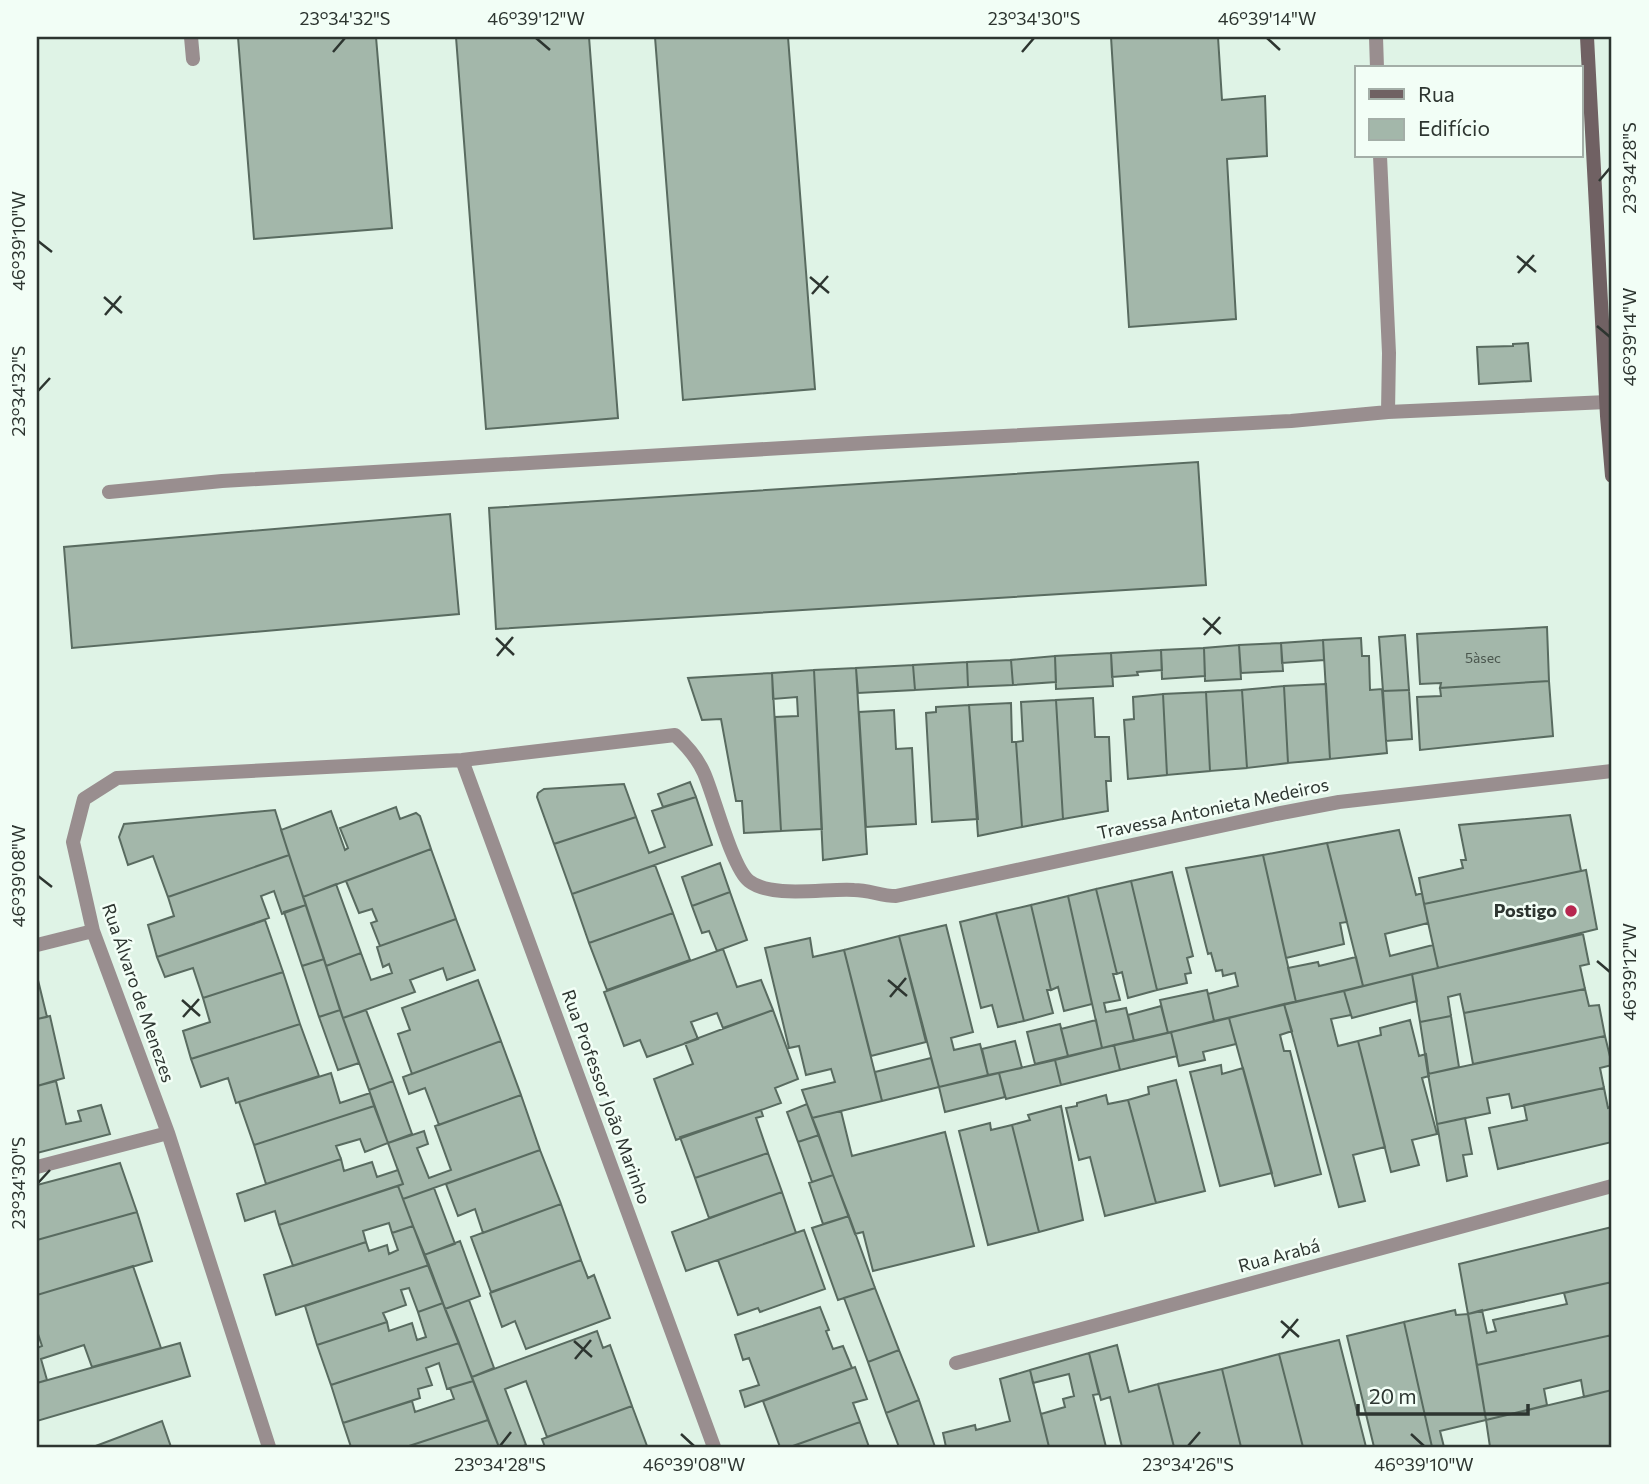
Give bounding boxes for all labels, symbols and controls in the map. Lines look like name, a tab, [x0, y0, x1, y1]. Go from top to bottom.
text: 23°34'32"S	[300, 7, 390, 29]
text: 46°39'12"W	[487, 7, 585, 29]
text: 23°34'30"S	[988, 7, 1080, 29]
text: 46°39'14"W	[1218, 7, 1316, 29]
legend	[1355, 66, 1582, 158]
text: Rua	[1418, 81, 1455, 106]
text: Edifício	[1418, 115, 1490, 140]
text: 23°34'28"S	[1618, 122, 1640, 214]
text: 46°39'10"W	[7, 191, 29, 291]
text: 46°39'14"W	[1618, 288, 1640, 386]
text: 23°34'32"S	[7, 346, 29, 436]
house number: 5àsec	[1465, 649, 1501, 666]
street label: Travessa Antonieta Medeiros	[1095, 773, 1331, 843]
text: 46°39'08"W	[7, 825, 29, 927]
place label: Postigo	[1494, 899, 1557, 921]
street label: Rua Álvaro de Menezes	[98, 900, 180, 1085]
marker: Postigo	[1563, 903, 1579, 919]
text: 46°39'12"W	[1618, 923, 1640, 1021]
street label: Rua Professor João Marinho	[558, 986, 656, 1207]
text: 23°34'30"S	[7, 1137, 29, 1229]
street label: Rua Arabá	[1235, 1234, 1322, 1276]
scale bar	[1358, 1372, 1528, 1416]
text: 20 m	[1369, 1383, 1417, 1408]
text: 23°34'28"S	[454, 1453, 546, 1475]
text: 46°39'08"W	[643, 1453, 745, 1475]
text: 23°34'26"S	[1142, 1453, 1234, 1475]
text: 46°39'10"W	[1374, 1453, 1474, 1475]

